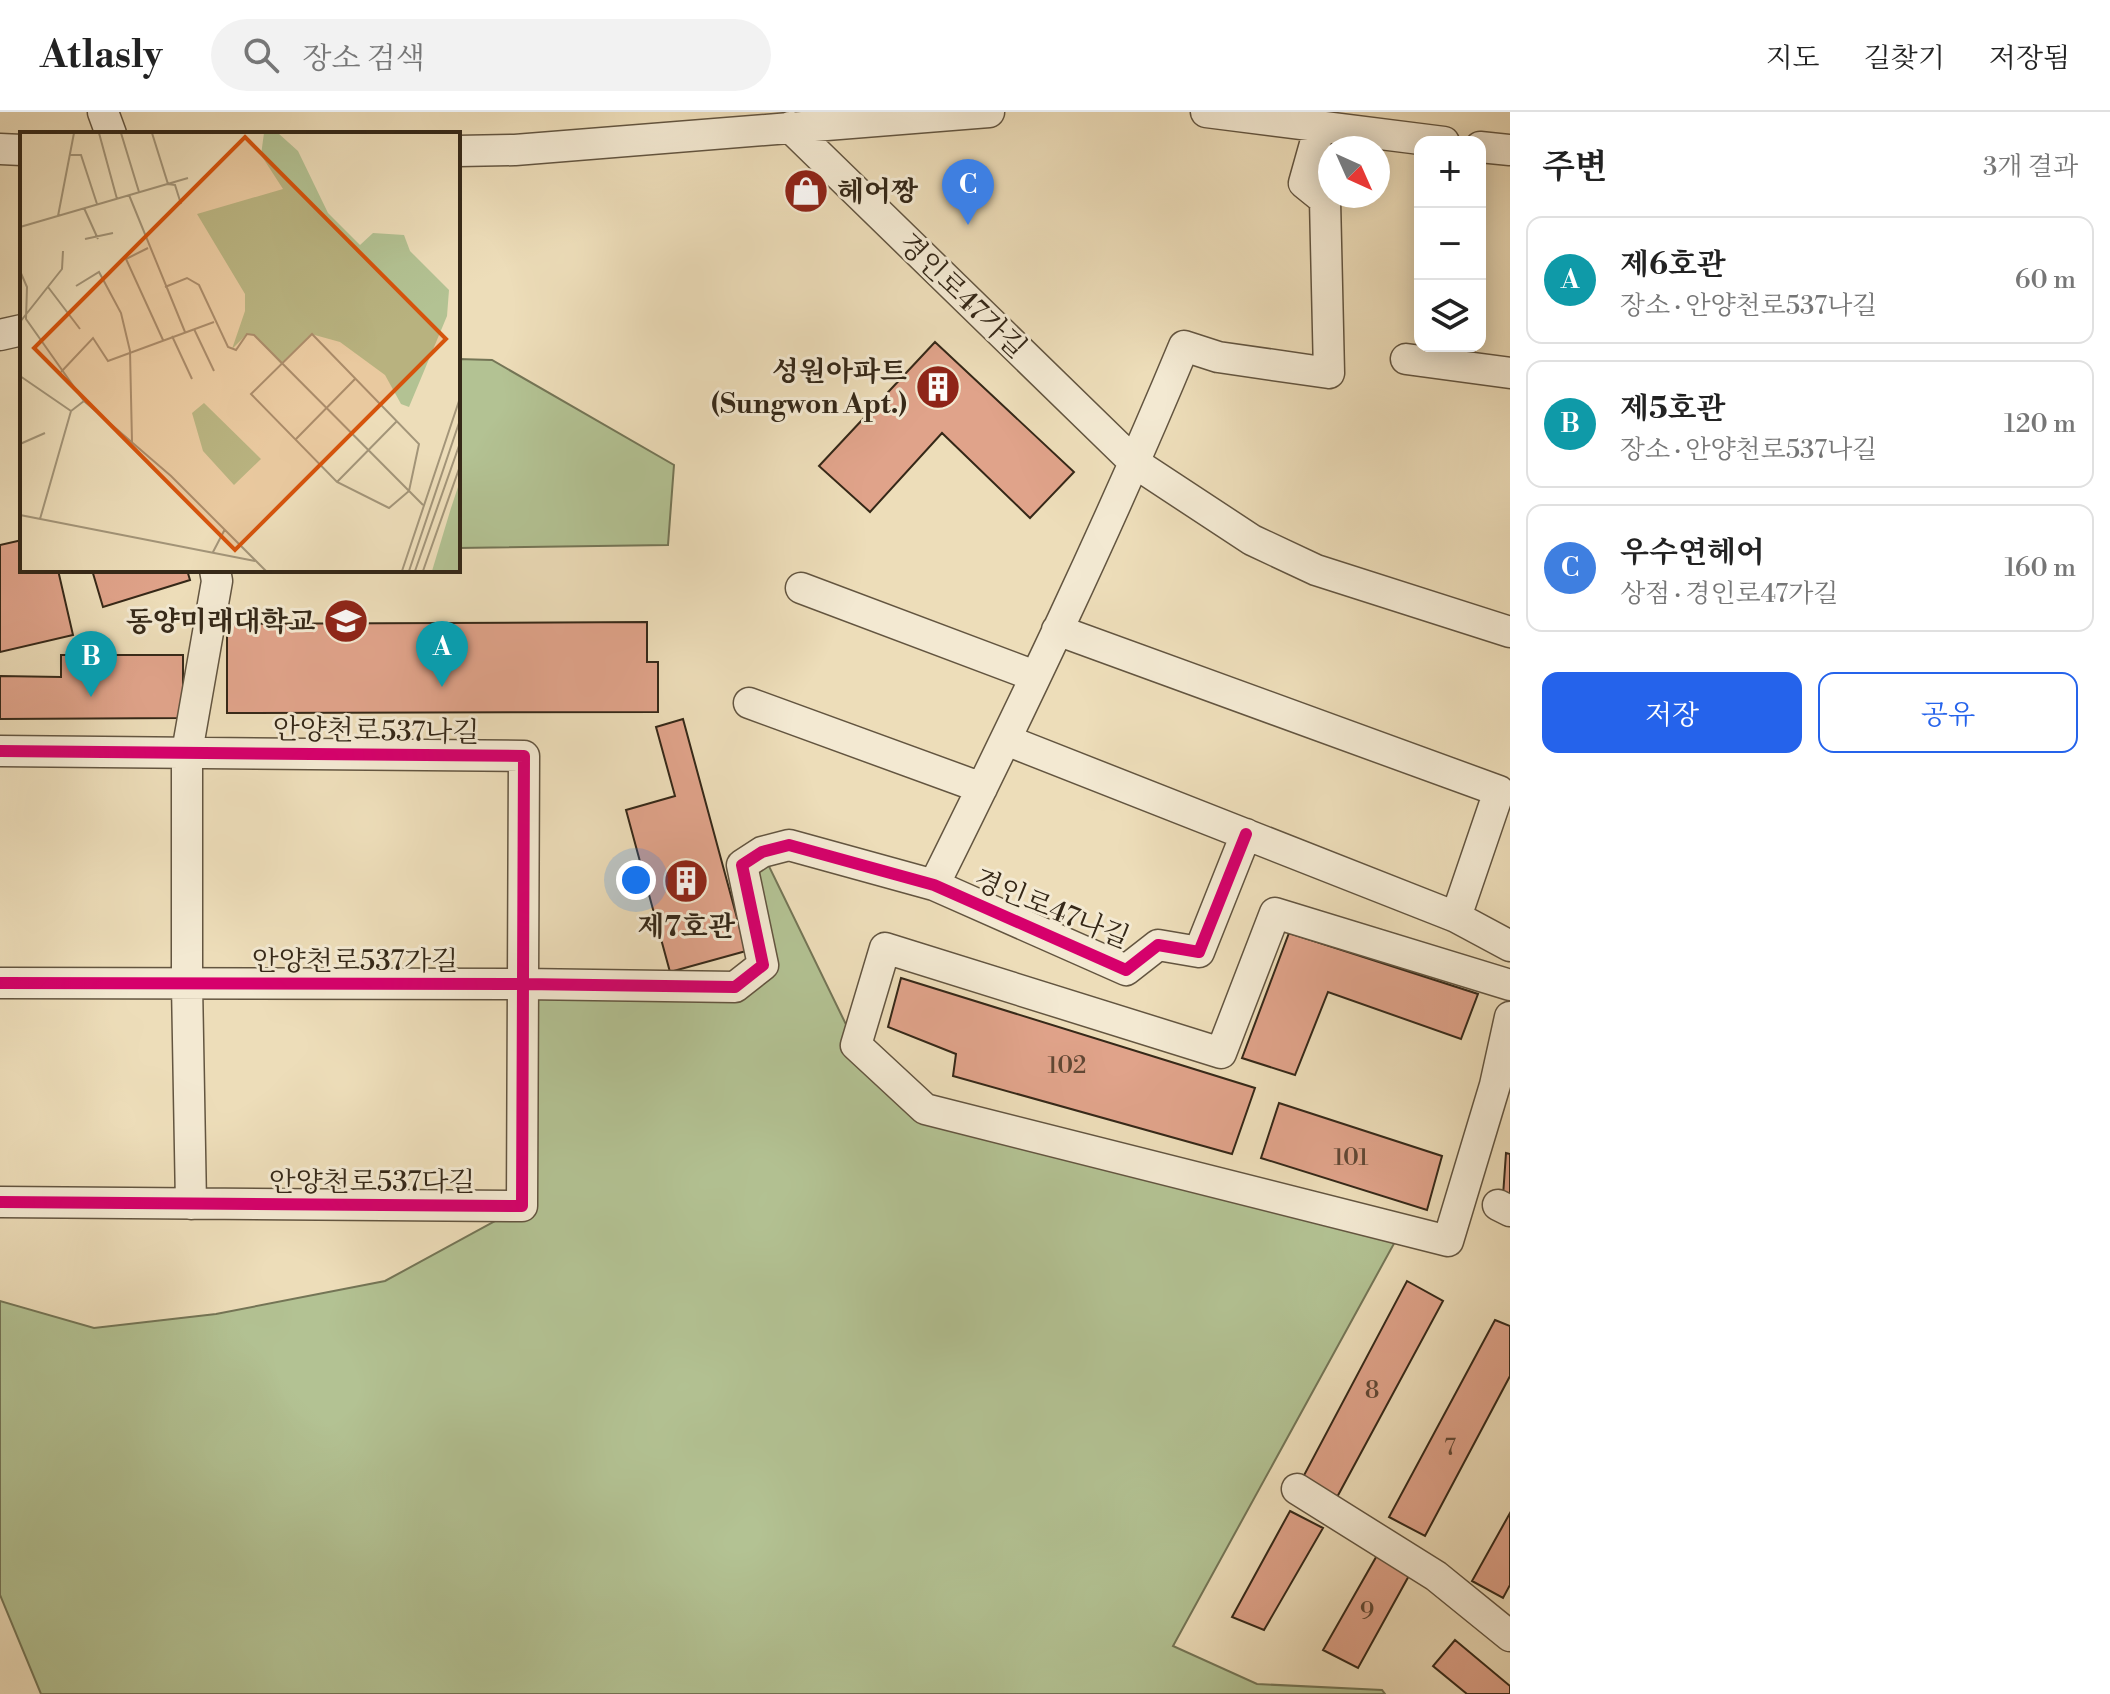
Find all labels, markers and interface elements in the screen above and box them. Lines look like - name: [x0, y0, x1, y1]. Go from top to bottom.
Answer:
- search box: [211, 19, 771, 91]
- text: Atlasly: [40, 32, 163, 79]
- icon: search: [239, 33, 283, 77]
- text: 장소 검색: [303, 40, 425, 78]
- text: 지도: [1766, 41, 1820, 76]
- text: 길찾기: [1864, 41, 1945, 76]
- text: 저장됨: [1989, 41, 2070, 76]
- inset map: [20, 132, 460, 572]
- north arrow: [1318, 136, 1390, 208]
- map controls: [1414, 136, 1486, 352]
- button: +: [1414, 136, 1486, 208]
- text: 주변: [1542, 147, 1608, 189]
- text: 3개 결과: [1983, 151, 2078, 183]
- pin: C: [942, 159, 994, 225]
- shop icon: 헤어짱: [782, 167, 830, 215]
- place label: 헤어짱: [837, 175, 919, 210]
- button: −: [1414, 208, 1486, 280]
- street label: 경인로47가길: [890, 226, 1033, 366]
- text: 제6호관: [1620, 246, 1726, 284]
- text: A: [1561, 264, 1579, 296]
- text: 60 m: [2015, 264, 2076, 296]
- button: layers: [1414, 280, 1486, 352]
- text: 장소 · 안양천로537나길: [1620, 290, 1877, 322]
- place label: 성원아파트 (Sungwon Apt.): [711, 355, 907, 422]
- building icon: 성원아파트 (Sungwon Apt.): [914, 363, 962, 411]
- text: 제5호관: [1620, 390, 1726, 428]
- text: B: [1560, 408, 1580, 440]
- text: 120 m: [2004, 408, 2076, 440]
- text: 장소 · 안양천로537나길: [1620, 434, 1877, 466]
- text: 우수연헤어: [1620, 534, 1765, 572]
- text: C: [1561, 552, 1579, 584]
- text: 160 m: [2005, 552, 2076, 584]
- text: 상점 · 경인로47가길: [1620, 578, 1838, 610]
- school or university icon: 동양미래대학교: [322, 597, 370, 645]
- place label: 동양미래대학교: [126, 605, 315, 640]
- pin: A: [416, 621, 468, 687]
- pin: B: [65, 631, 117, 697]
- button: 저장: [1542, 672, 1802, 753]
- button: 공유: [1818, 672, 2078, 753]
- street label: 안양천로537나길: [272, 712, 480, 751]
- building icon: 제7호관: [662, 857, 710, 905]
- your location: [616, 860, 656, 900]
- street label: 경인로47나길: [968, 862, 1134, 957]
- place label: 제7호관: [637, 910, 736, 945]
- street label: 안양천로537가길: [252, 944, 458, 979]
- house number: 102: [1048, 1051, 1086, 1081]
- house number: 101: [1333, 1143, 1369, 1173]
- street label: 안양천로537다길: [269, 1165, 475, 1200]
- house number: 8: [1365, 1376, 1379, 1406]
- house number: 7: [1444, 1433, 1456, 1463]
- house number: 9: [1360, 1597, 1374, 1627]

